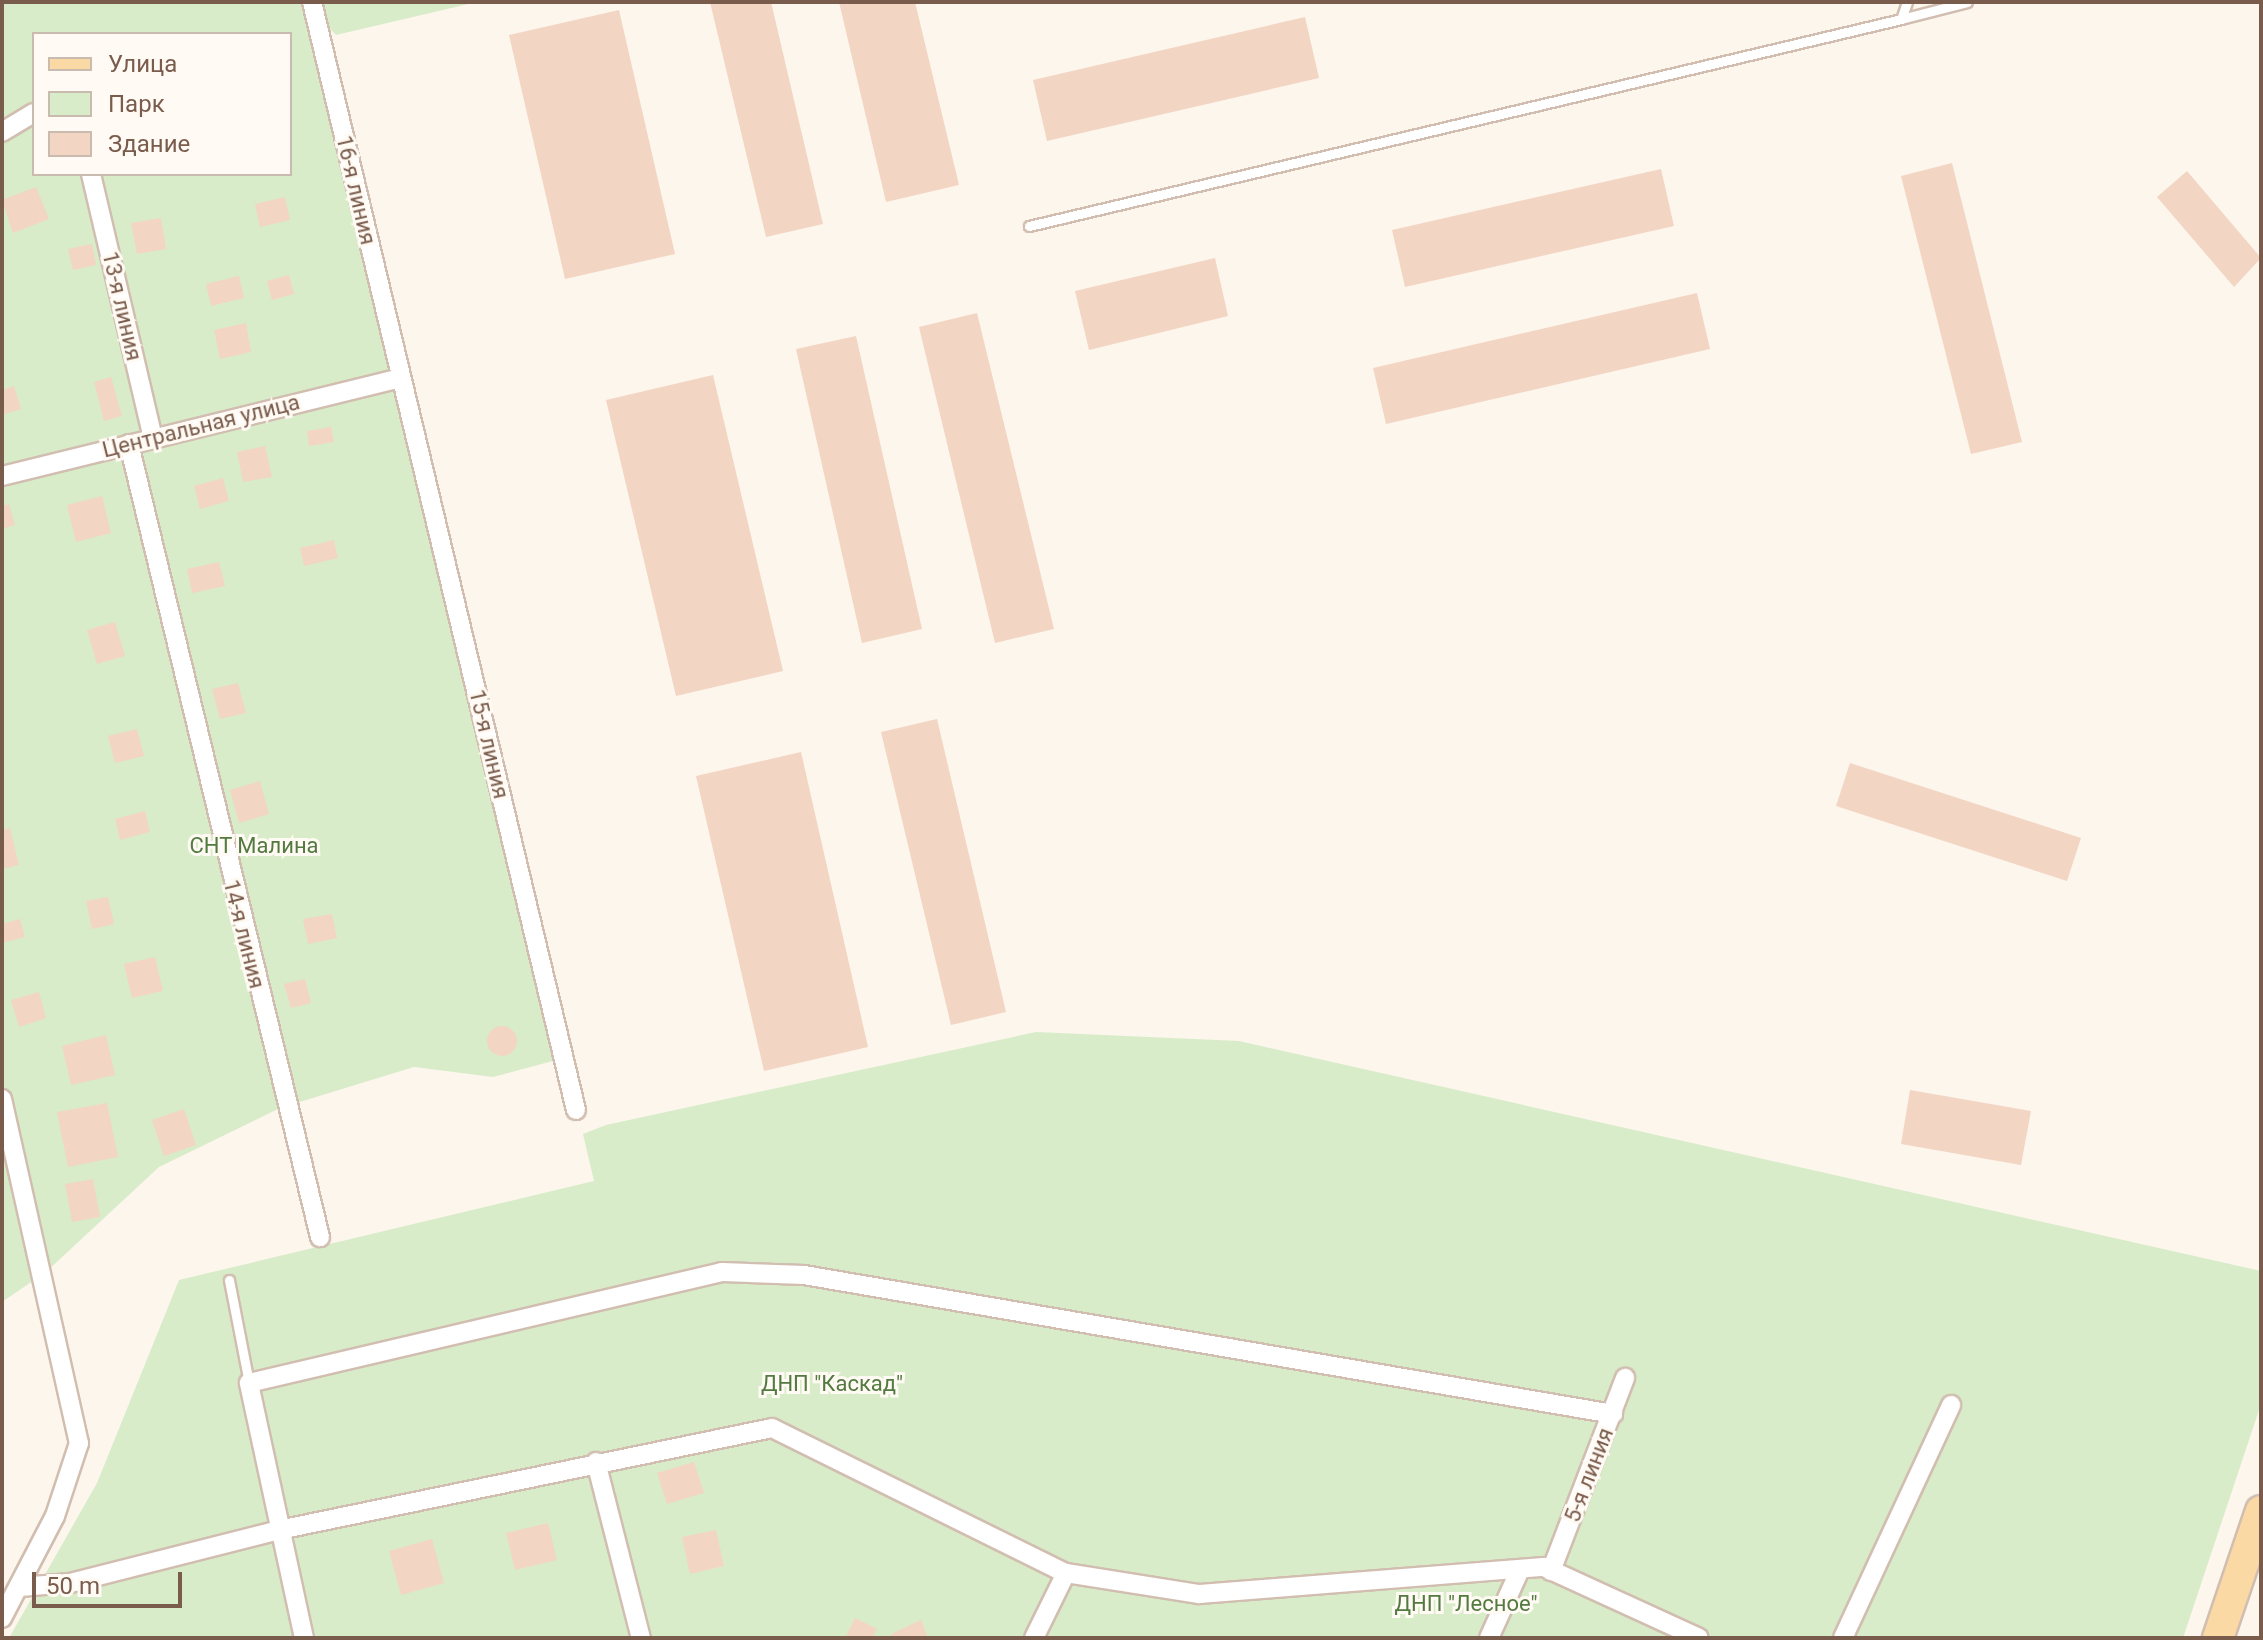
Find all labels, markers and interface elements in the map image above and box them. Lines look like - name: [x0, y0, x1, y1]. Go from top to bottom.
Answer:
- legend: [32, 32, 292, 176]
- text: Улица: [108, 50, 177, 78]
- text: Парк: [108, 90, 165, 118]
- text: Здание: [108, 130, 190, 158]
- street label: 16-я линия: [331, 133, 381, 247]
- street label: 13-я линия: [97, 249, 147, 363]
- street label: Центральная улица: [100, 389, 302, 463]
- street label: 15-я линия: [464, 687, 514, 801]
- park label: СНТ Малина: [189, 833, 319, 859]
- street label: 14-я линия: [218, 877, 270, 991]
- park label: ДНП "Каскад": [761, 1371, 903, 1397]
- street label: 5-я линия: [1559, 1424, 1619, 1526]
- scale bar: [36, 1556, 186, 1606]
- text: 50 m: [46, 1572, 100, 1600]
- park label: ДНП "Лесное": [1395, 1591, 1537, 1617]

